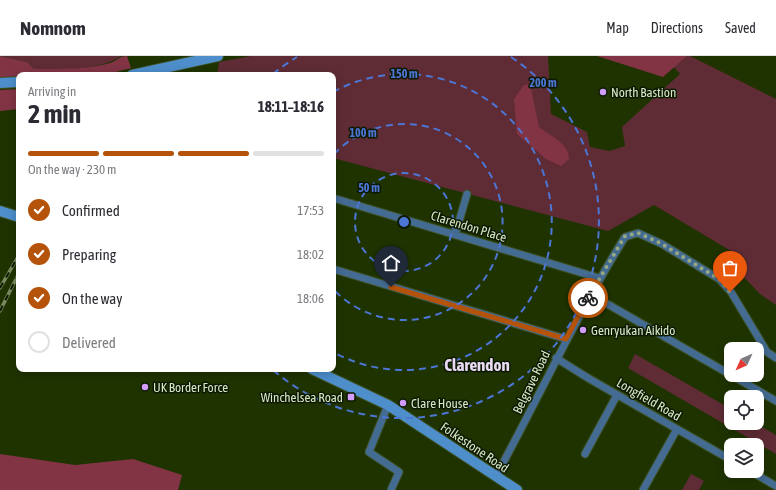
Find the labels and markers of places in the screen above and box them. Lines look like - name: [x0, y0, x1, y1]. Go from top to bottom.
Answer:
- place label: North Bastion: [611, 85, 676, 100]
- marker: North Bastion: [598, 87, 608, 97]
- centre of rings: [397, 215, 411, 229]
- pin: [374, 246, 408, 287]
- pin: [713, 251, 747, 292]
- place label: Genryukan Aikido: [591, 323, 675, 338]
- marker: Genryukan Aikido: [578, 325, 588, 335]
- place label: UK Border Force: [153, 380, 228, 395]
- marker: UK Border Force: [140, 382, 150, 392]
- place label: Winchelsea Road: [261, 390, 343, 405]
- marker: Winchelsea Road: [346, 392, 356, 402]
- place label: Clare House: [411, 396, 468, 411]
- marker: Clare House: [398, 398, 408, 408]

